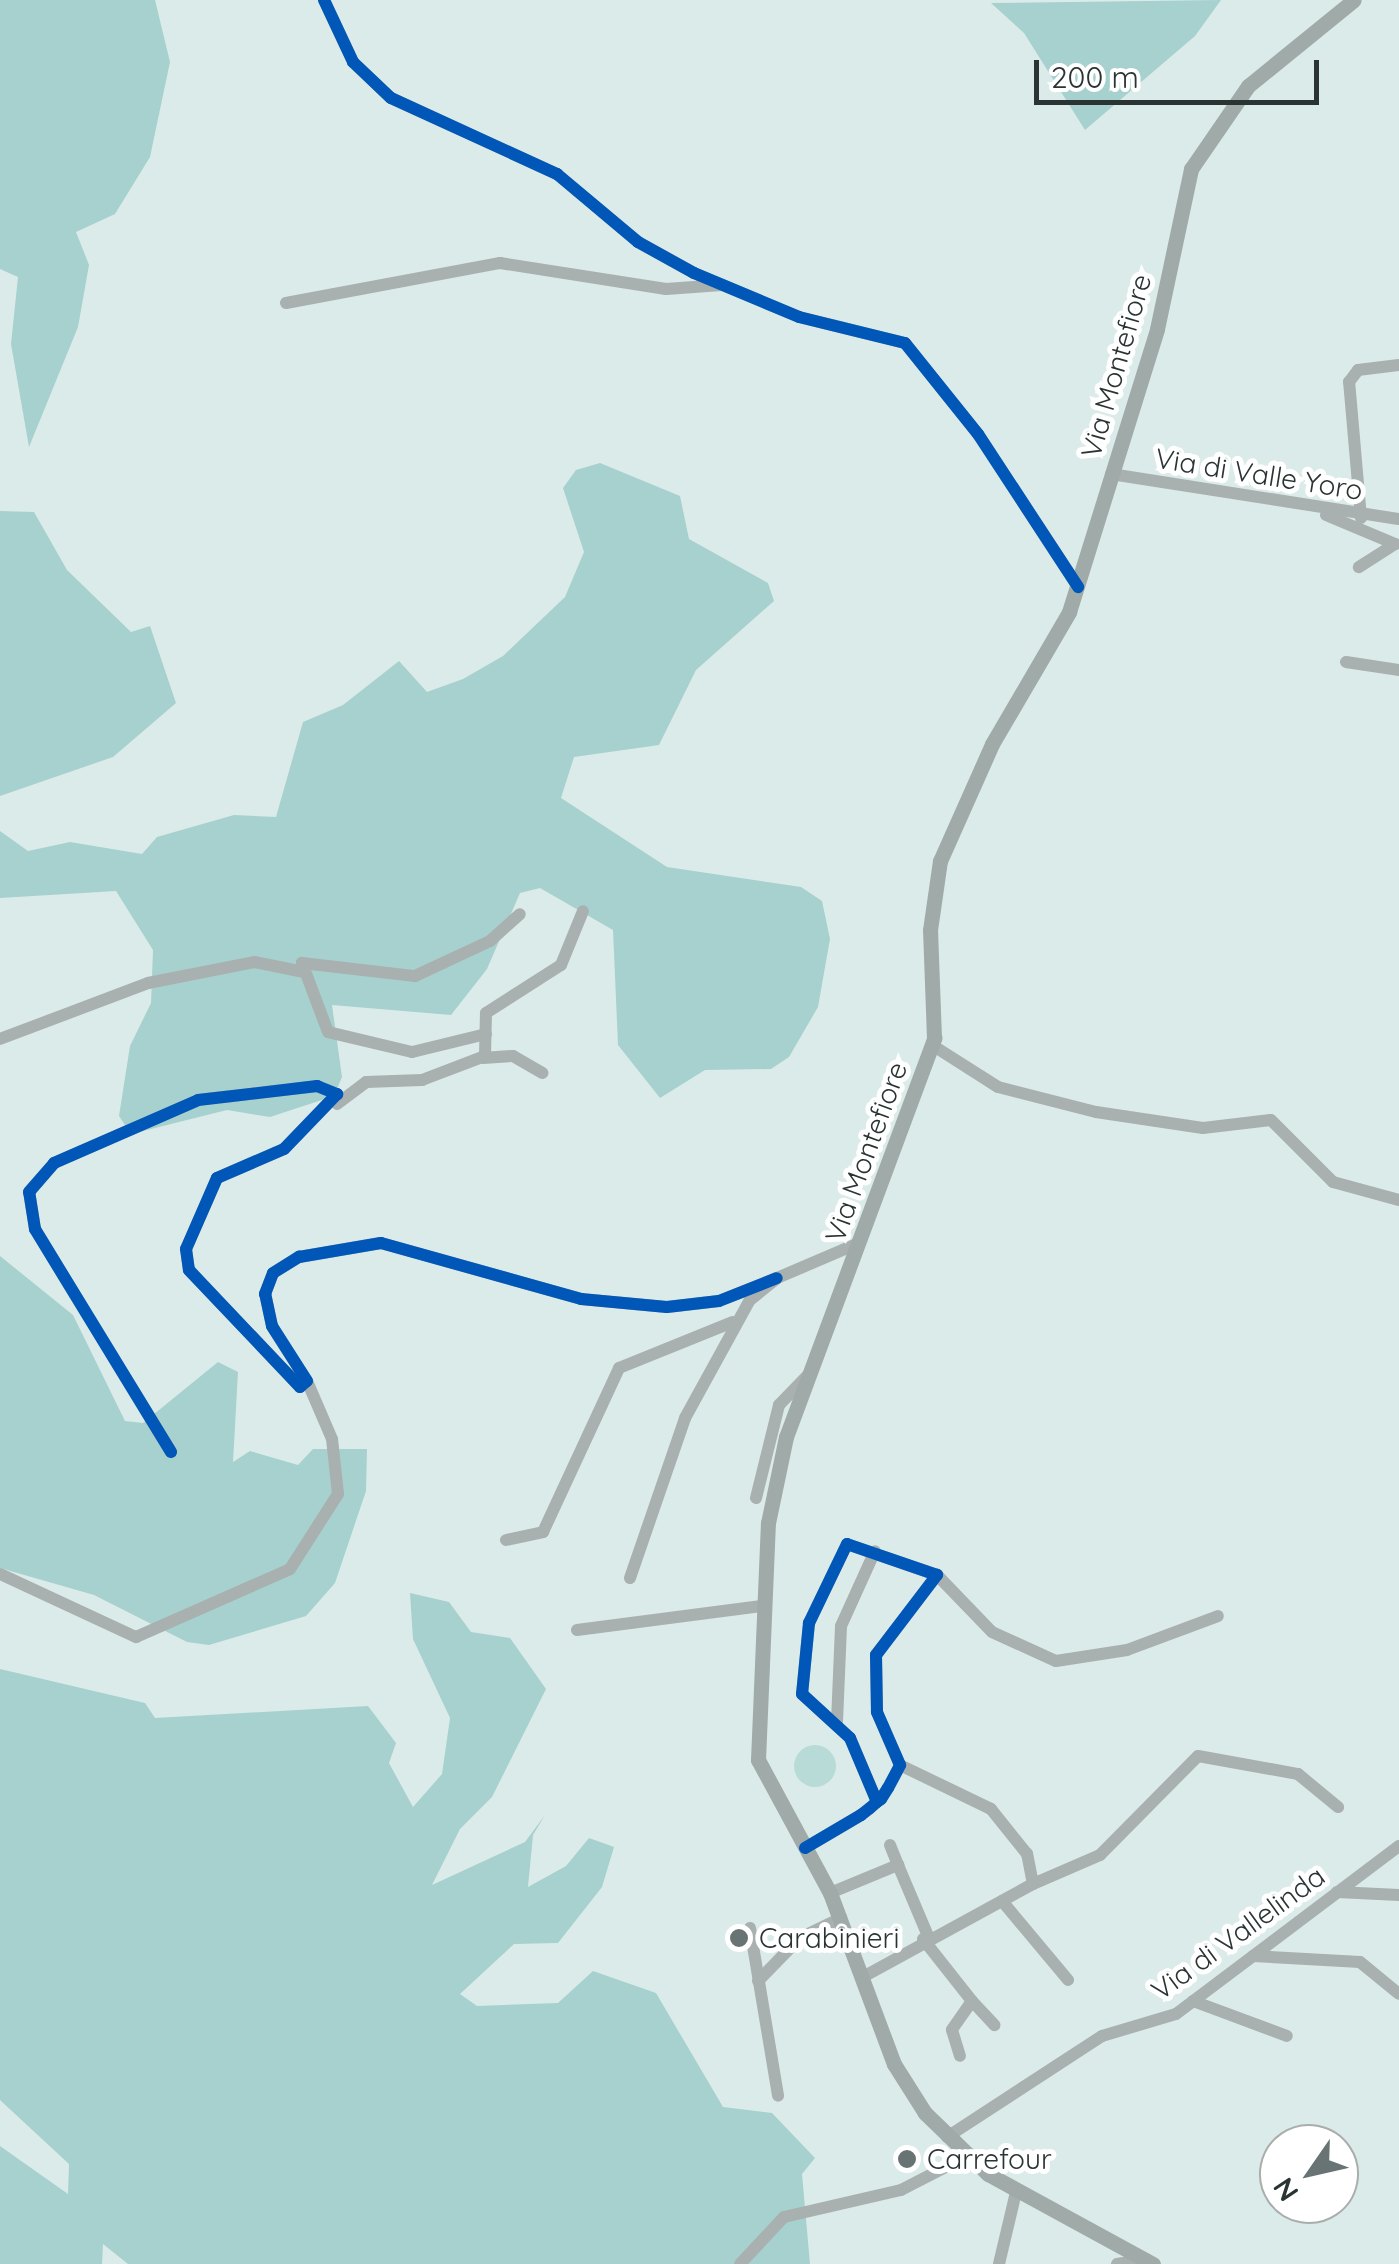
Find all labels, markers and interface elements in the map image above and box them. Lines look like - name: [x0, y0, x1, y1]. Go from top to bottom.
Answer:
- scale bar: [1039, 40, 1324, 102]
- text: 200 m: [1051, 58, 1139, 96]
- street label: Via Montefiore: [1074, 270, 1158, 462]
- street label: Via di Valle Yoro: [1153, 441, 1365, 507]
- street label: Via Montefiore: [818, 1057, 914, 1247]
- street label: Via di Vallelinda: [1145, 1859, 1331, 2007]
- place label: Carabinieri: [759, 1921, 899, 1955]
- marker: Carabinieri: [728, 1927, 750, 1949]
- north arrow: [1259, 2124, 1359, 2224]
- place label: Carrefour: [927, 2142, 1052, 2176]
- marker: Carrefour: [896, 2148, 918, 2170]
- text: N: [1265, 2172, 1306, 2208]

